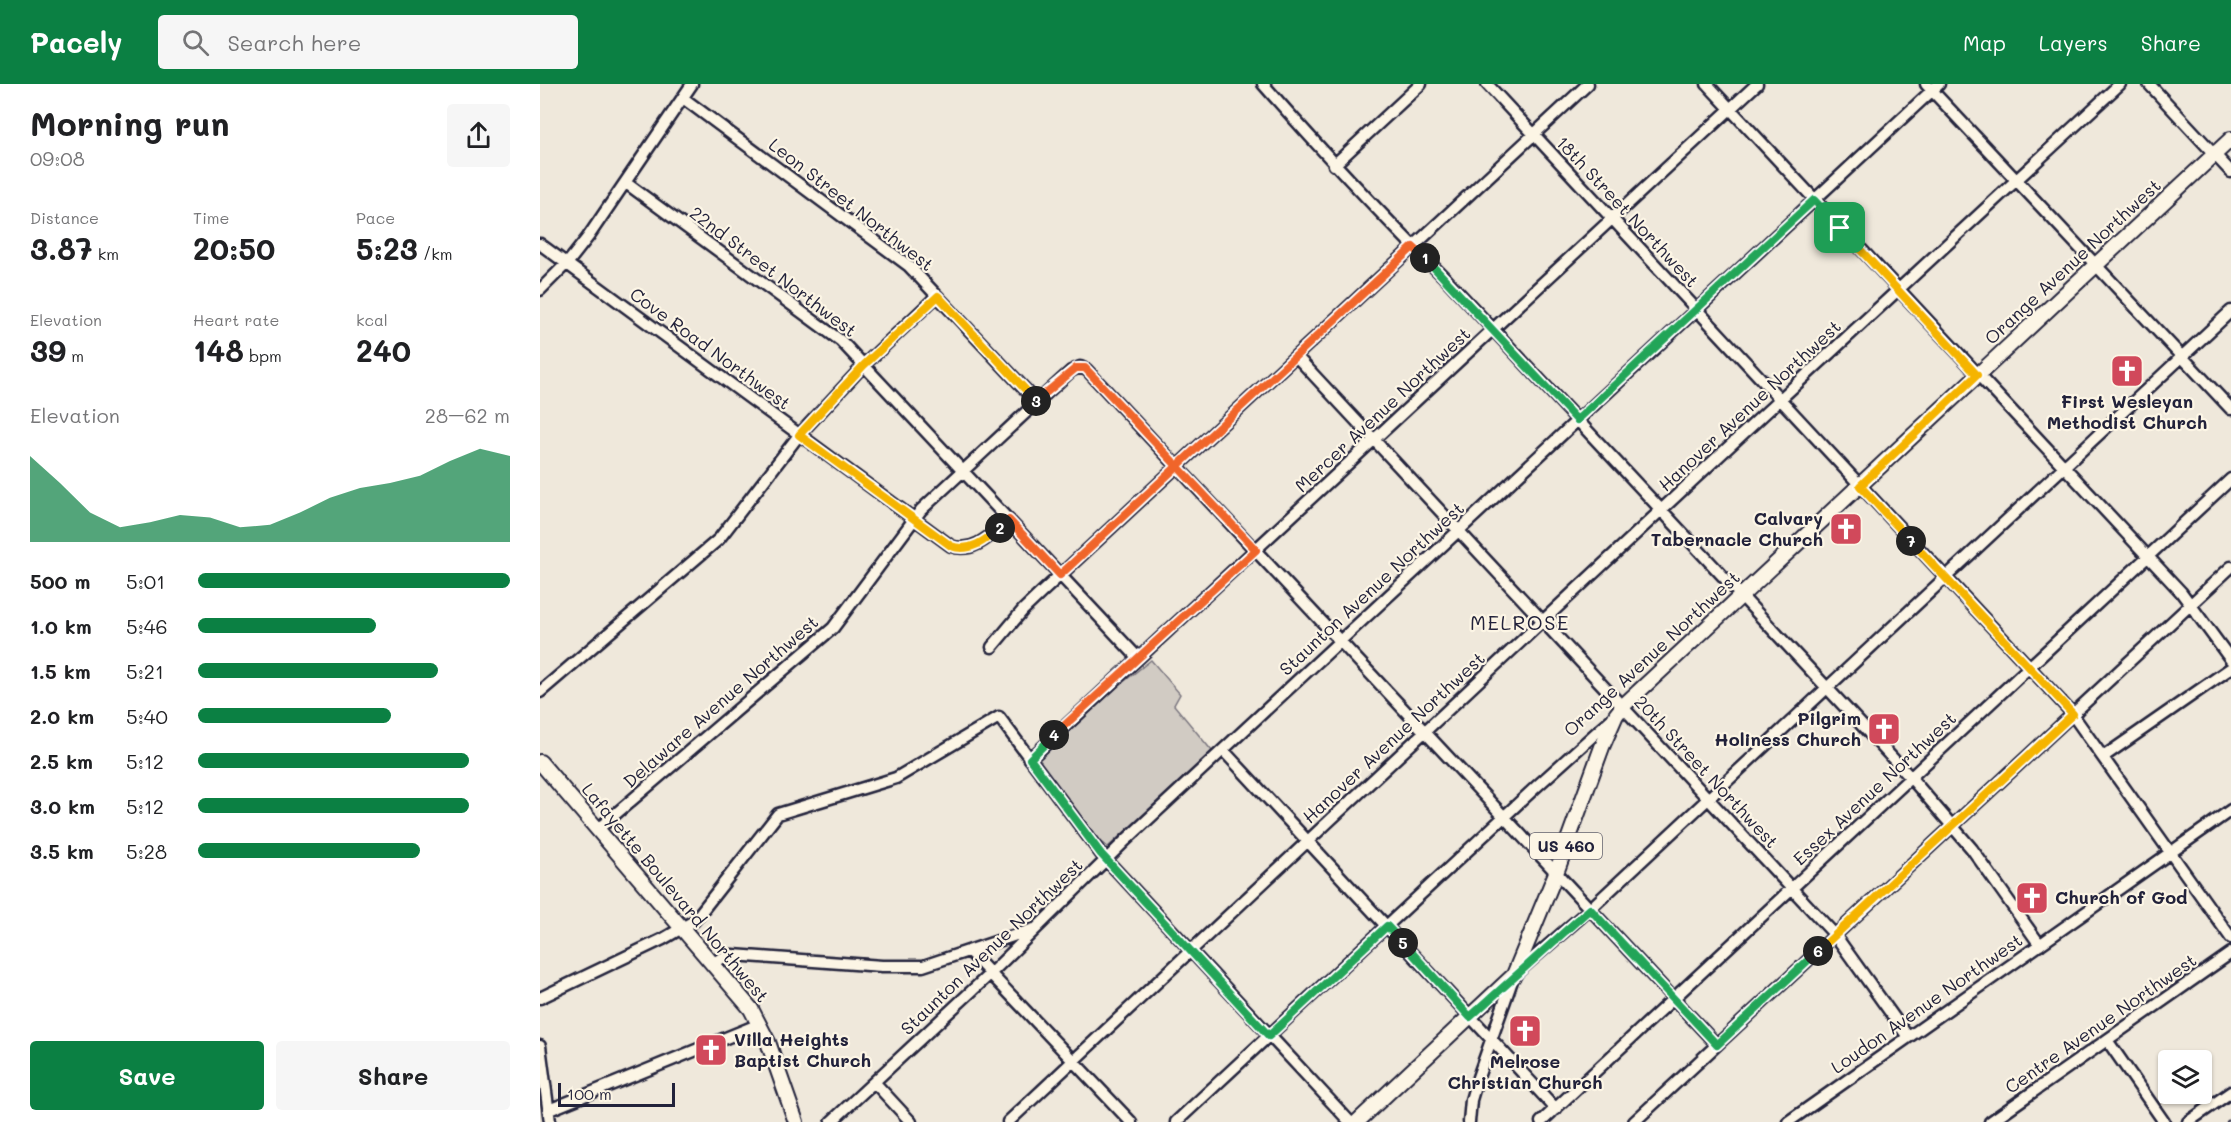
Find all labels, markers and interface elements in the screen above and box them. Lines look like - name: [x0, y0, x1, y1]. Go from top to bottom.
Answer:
- search box: [158, 15, 578, 69]
- text: Pacely: [30, 24, 122, 60]
- icon: search: [179, 26, 212, 59]
- text: Search here: [227, 28, 361, 57]
- text: Map: [1963, 29, 2006, 56]
- text: Layers: [2039, 29, 2108, 56]
- text: Share: [2141, 29, 2201, 56]
- text: Morning run: [30, 101, 230, 144]
- button: share: [447, 104, 510, 167]
- street label: 18th Street Northwest: [1551, 130, 1704, 292]
- street label: Leon Street Northwest: [764, 132, 939, 276]
- text: 09:08: [30, 145, 85, 171]
- street label: Orange Avenue Northwest: [1979, 173, 2166, 349]
- street label: 22nd Street Northwest: [685, 201, 862, 342]
- pin: [1814, 202, 1865, 253]
- text: Distance: [30, 207, 99, 228]
- text: Time: [193, 207, 229, 228]
- text: Pace: [356, 207, 395, 228]
- icon: arrive: [1823, 211, 1856, 244]
- text: 3.87: [30, 228, 93, 268]
- text: 20:50: [193, 228, 275, 268]
- text: 5:23: [356, 228, 418, 268]
- text: km: [93, 243, 119, 264]
- text: /km: [418, 243, 453, 264]
- pin: 1: [1410, 243, 1440, 273]
- text: 1: [1421, 247, 1429, 268]
- street label: Cove Road Northwest: [625, 282, 796, 415]
- text: Elevation: [30, 309, 102, 330]
- text: Heart rate: [193, 309, 279, 330]
- text: kcal: [356, 309, 388, 330]
- street label: Hanover Avenue Northwest: [1653, 314, 1846, 496]
- street label: Mercer Avenue Northwest: [1289, 321, 1475, 497]
- text: 39: [30, 330, 66, 370]
- text: 148: [193, 330, 244, 370]
- text: 240: [356, 330, 411, 370]
- text: m: [66, 345, 84, 366]
- text: bpm: [244, 345, 282, 366]
- church icon: First Wesleyan Methodist Church: [2109, 353, 2145, 389]
- pin: 3: [1021, 386, 1051, 416]
- place label: First Wesleyan Methodist Church: [2047, 389, 2207, 434]
- text: 3: [1031, 390, 1041, 411]
- text: Elevation: [30, 402, 120, 428]
- text: 28–62 m: [425, 402, 510, 428]
- street label: Staunton Avenue Northwest: [1274, 496, 1469, 680]
- place label: Calvary Tabernacle Church: [1651, 506, 1823, 551]
- church icon: Calvary Tabernacle Church: [1828, 511, 1864, 547]
- pin: 2: [985, 513, 1015, 543]
- text: 2: [996, 517, 1004, 538]
- pin: 7: [1896, 526, 1926, 556]
- text: 7: [1907, 530, 1915, 551]
- street label: Orange Avenue Northwest: [1558, 565, 1745, 741]
- text: 500 m: [30, 568, 90, 594]
- text: 5:01: [126, 568, 165, 594]
- district label: MELROSE: [1470, 609, 1570, 635]
- street label: Delaware Avenue Northwest: [618, 610, 823, 793]
- text: 1.0 km: [30, 613, 92, 639]
- text: 5:46: [126, 613, 168, 639]
- street label: Hanover Avenue Northwest: [1297, 646, 1490, 828]
- text: 1.5 km: [30, 658, 91, 684]
- text: 5:21: [126, 658, 164, 684]
- street label: 20th Street Northwest: [1629, 690, 1784, 853]
- text: 2.0 km: [30, 703, 94, 729]
- text: 5:40: [126, 703, 168, 729]
- place label: Pilgrim Holiness Church: [1714, 706, 1861, 751]
- street label: Essex Avenue Northwest: [1788, 706, 1961, 870]
- church icon: Pilgrim Holiness Church: [1866, 711, 1902, 747]
- pin: 4: [1039, 720, 1069, 750]
- text: 4: [1049, 724, 1059, 745]
- text: 2.5 km: [30, 748, 93, 774]
- text: 5:12: [126, 748, 164, 774]
- street label: Lafayette Boulevard Northwest: [577, 778, 775, 1007]
- text: 3.0 km: [30, 793, 95, 819]
- text: 5:12: [126, 793, 164, 819]
- road number: US 460: [1530, 833, 1602, 859]
- text: 3.5 km: [30, 838, 94, 864]
- text: 5:28: [126, 838, 167, 864]
- street label: Staunton Avenue Northwest: [895, 853, 1088, 1040]
- church icon: Church of God: [2014, 880, 2050, 916]
- place label: Church of God: [2055, 885, 2188, 909]
- pin: 5: [1388, 928, 1418, 958]
- street label: Loudon Avenue Northwest: [1826, 928, 2027, 1079]
- text: 5: [1398, 932, 1408, 953]
- pin: 6: [1803, 936, 1833, 966]
- text: 6: [1813, 940, 1823, 961]
- street label: Centre Avenue Northwest: [2000, 948, 2201, 1099]
- church icon: Melrose Christian Church: [1507, 1013, 1543, 1049]
- place label: Villa Heights Baptist Church: [734, 1027, 871, 1072]
- church icon: Villa Heights Baptist Church: [693, 1032, 729, 1068]
- button: Save: [30, 1041, 264, 1110]
- button: Share: [276, 1041, 510, 1110]
- place label: Melrose Christian Church: [1447, 1049, 1603, 1094]
- map controls: [2158, 1050, 2212, 1104]
- button: layers: [2158, 1050, 2212, 1104]
- scale bar: [558, 1080, 675, 1108]
- text: 100 m: [567, 1083, 612, 1104]

